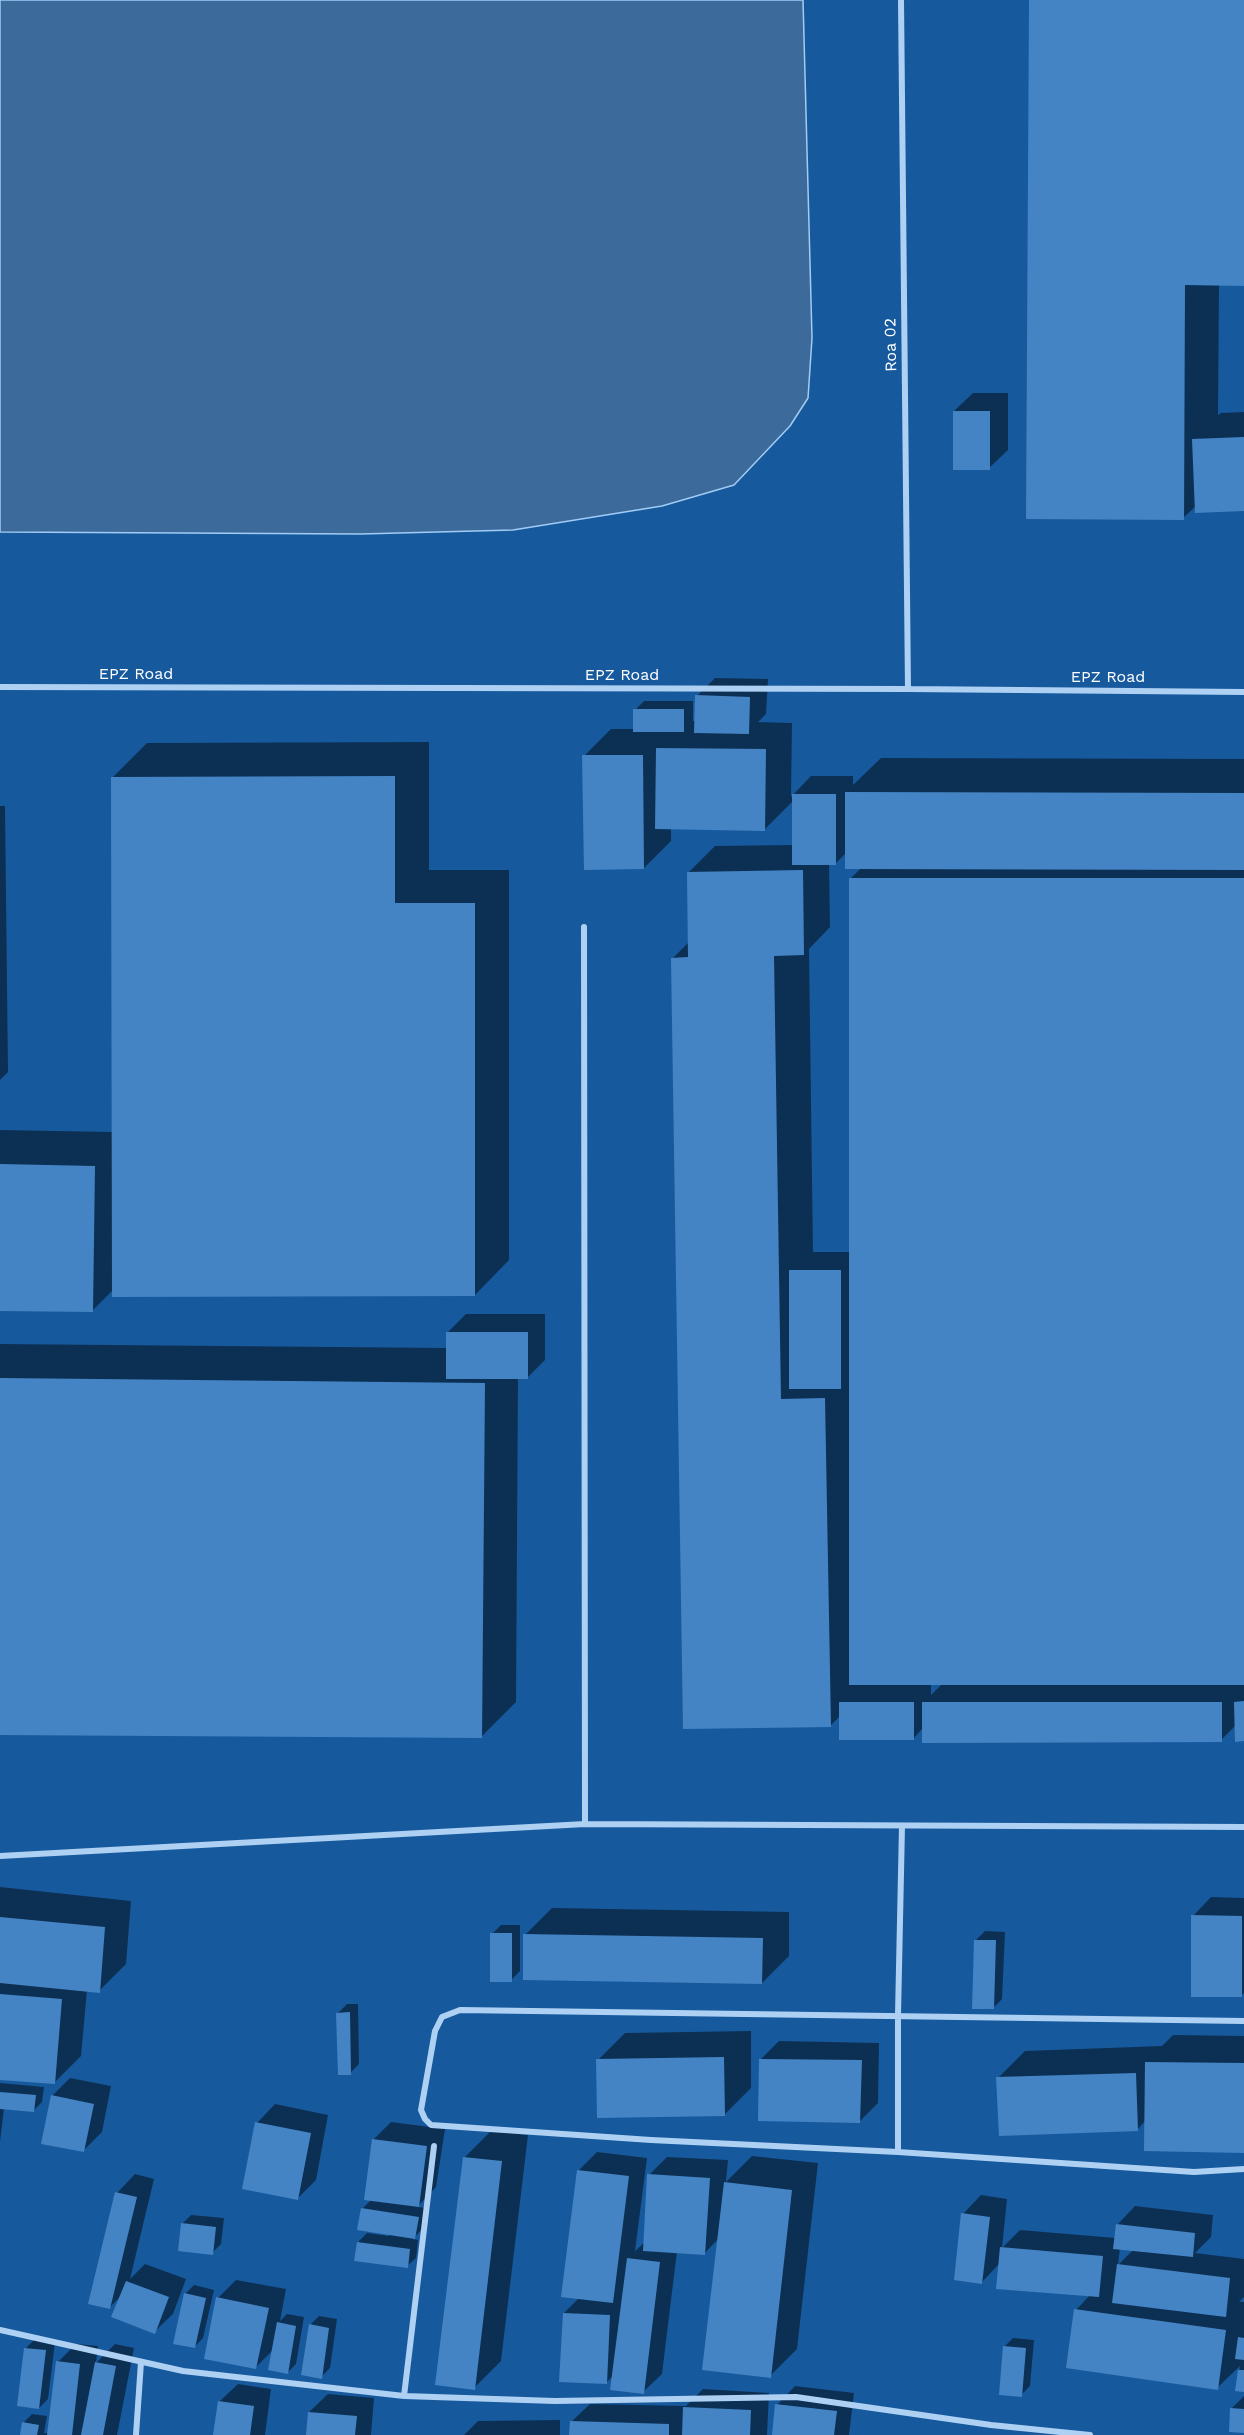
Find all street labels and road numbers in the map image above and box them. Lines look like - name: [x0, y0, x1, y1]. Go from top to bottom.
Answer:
- street label: Roa 02: [881, 318, 901, 372]
- street label: EPZ Road: [99, 664, 173, 684]
- street label: EPZ Road: [585, 665, 659, 685]
- street label: EPZ Road: [1071, 667, 1145, 687]

